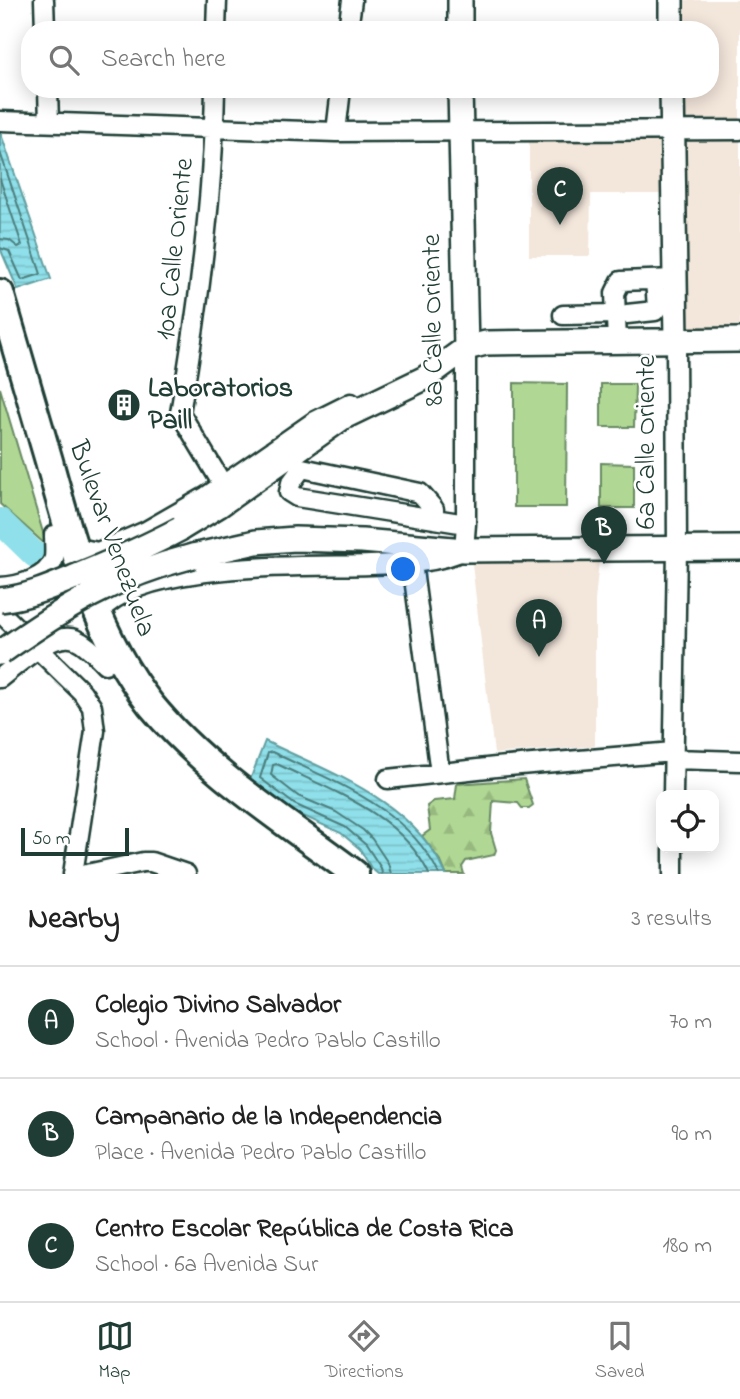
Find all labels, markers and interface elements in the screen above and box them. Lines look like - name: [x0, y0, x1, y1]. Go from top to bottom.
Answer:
- search box: [21, 21, 719, 98]
- icon: search: [45, 41, 83, 79]
- text: Search here: [101, 41, 226, 79]
- street label: 10a Calle Oriente: [146, 155, 206, 342]
- pin: C: [537, 167, 583, 225]
- street label: 8a Calle Oriente: [412, 233, 456, 407]
- street label: 6a Calle Oriente: [627, 354, 668, 529]
- place label: Laboratorios Paill: [148, 369, 293, 442]
- building icon: Laboratorios Paill: [105, 386, 143, 424]
- street label: Bulevar Venezuela: [56, 434, 165, 643]
- pin: B: [581, 506, 627, 564]
- your location: [386, 552, 420, 586]
- pin: A: [516, 599, 562, 657]
- map controls: [656, 790, 719, 853]
- button: locate: [656, 790, 719, 853]
- scale bar: [21, 825, 130, 857]
- text: 50 m: [32, 826, 71, 853]
- text: Nearby: [28, 898, 120, 942]
- text: 3 results: [631, 903, 712, 936]
- text: Colegio Divino Salvador: [95, 987, 341, 1025]
- text: A: [44, 1006, 58, 1039]
- text: 70 m: [669, 1006, 712, 1039]
- text: School · Avenida Pedro Pablo Castillo: [95, 1025, 441, 1058]
- text: Campanario de la Independencia: [95, 1099, 442, 1137]
- text: B: [43, 1118, 59, 1151]
- text: 90 m: [672, 1118, 712, 1151]
- text: Place · Avenida Pedro Pablo Castillo: [95, 1137, 426, 1170]
- text: Centro Escolar República de Costa Rica: [95, 1211, 514, 1249]
- text: C: [45, 1230, 57, 1263]
- text: 180 m: [663, 1230, 712, 1263]
- text: School · 6a Avenida Sur: [95, 1249, 318, 1282]
- tab: Map: [96, 1317, 134, 1386]
- tab: Directions: [325, 1317, 404, 1386]
- tab: Saved: [595, 1317, 644, 1386]

